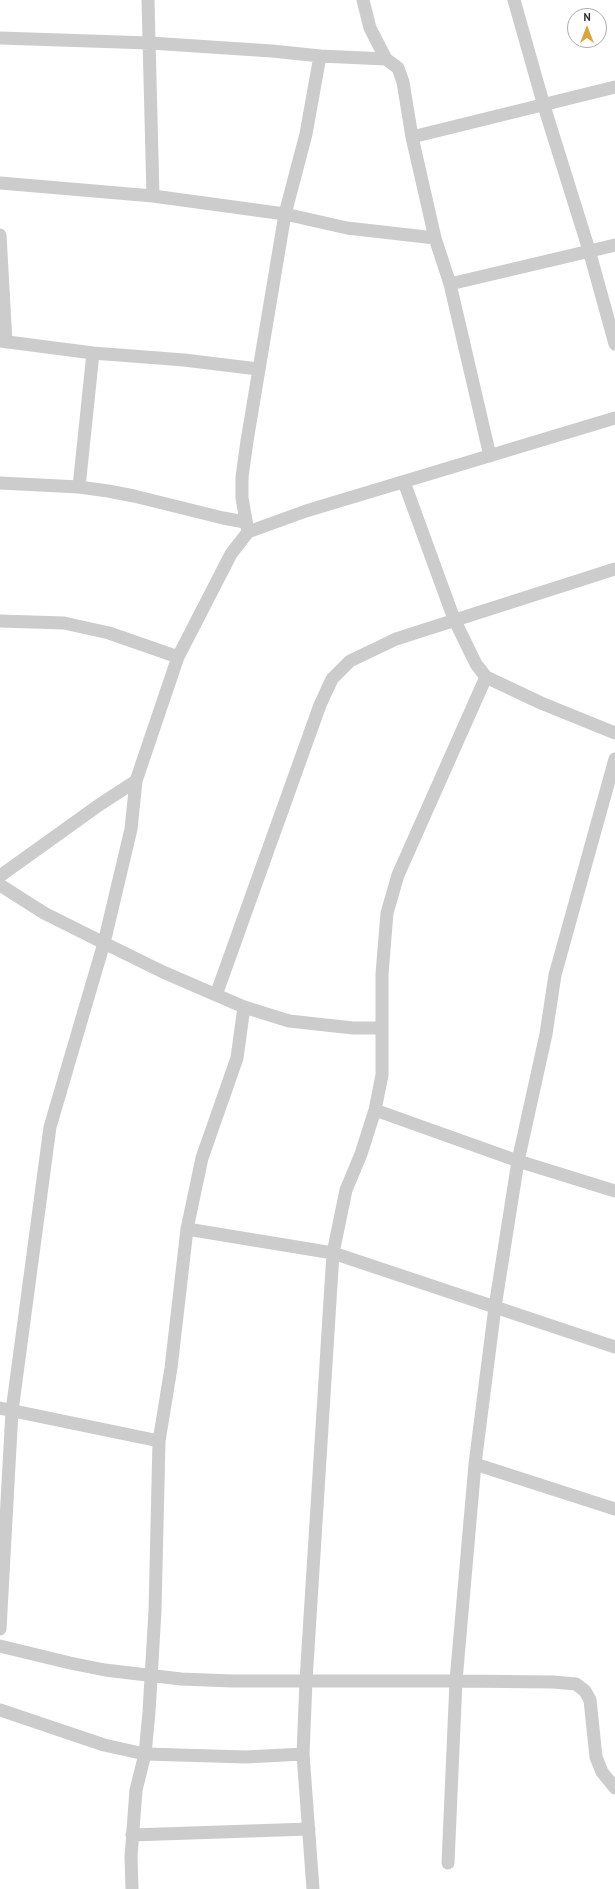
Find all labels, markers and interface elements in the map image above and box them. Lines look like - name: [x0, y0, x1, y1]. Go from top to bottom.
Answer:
- north arrow: [567, 8, 607, 48]
- text: N: [583, 10, 591, 24]

